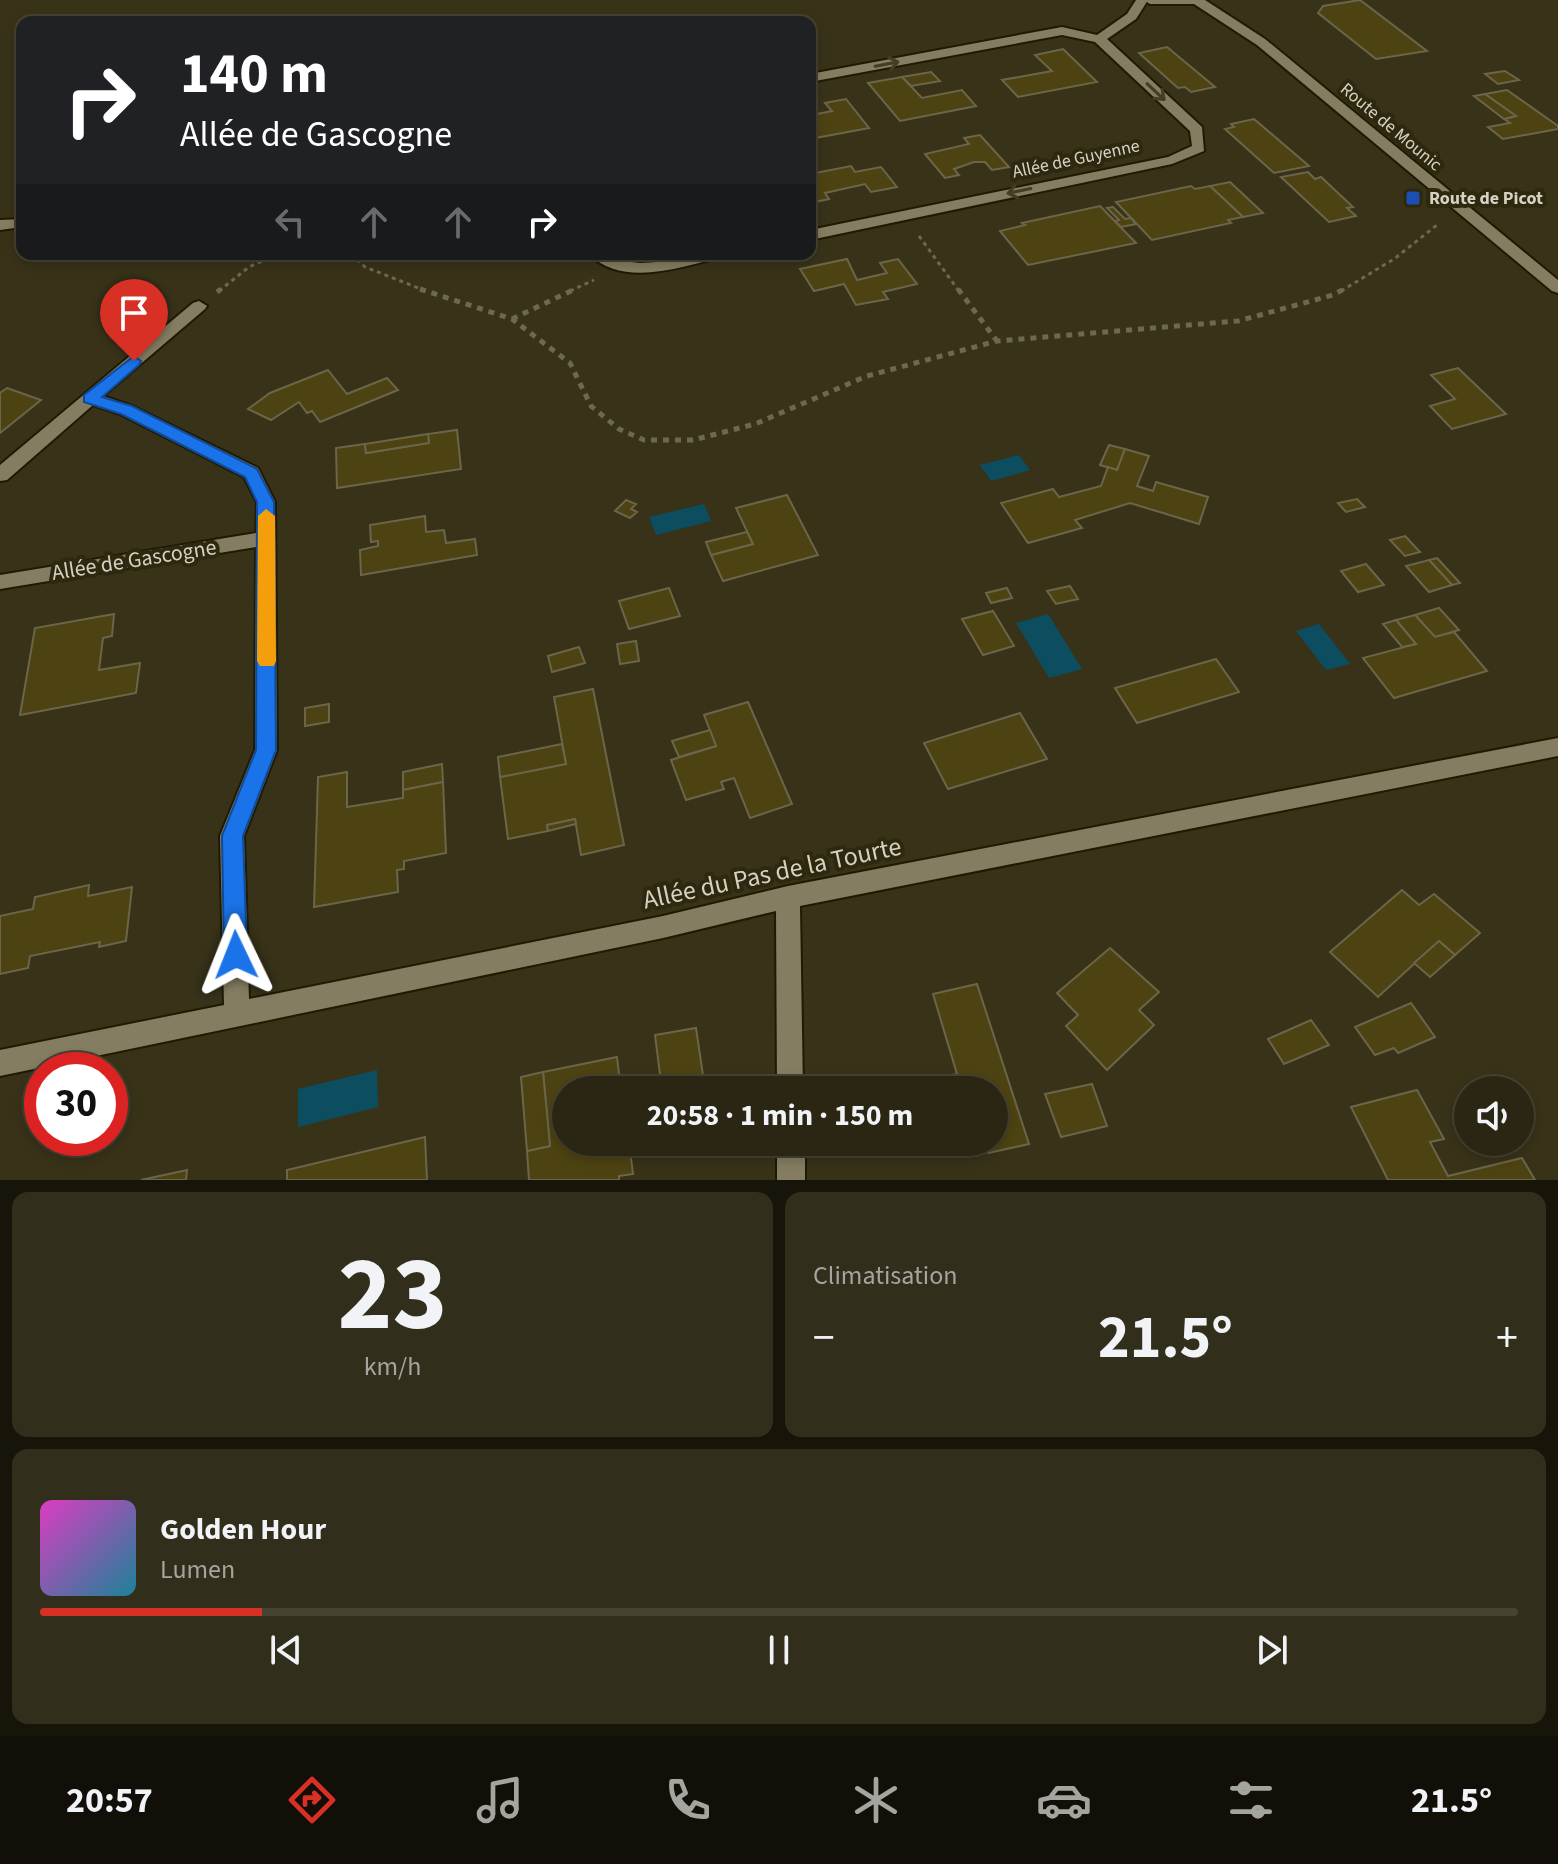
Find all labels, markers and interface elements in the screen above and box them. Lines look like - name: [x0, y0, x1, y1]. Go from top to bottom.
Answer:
- text: 140 m: [180, 35, 328, 114]
- icon: right: [48, 48, 152, 152]
- one-way arrow: [873, 55, 899, 70]
- street label: Route de Mounic: [1335, 77, 1447, 177]
- one-way arrow: [1146, 82, 1166, 101]
- text: Allée de Gascogne: [180, 109, 452, 160]
- street label: Allée de Guyenne: [1010, 133, 1142, 185]
- one-way arrow: [1007, 185, 1032, 200]
- place label: Route de Picot: [1429, 186, 1543, 211]
- marker: Route de Picot: [1404, 189, 1422, 207]
- icon: left: [268, 200, 312, 244]
- icon: ahead: [352, 200, 396, 244]
- icon: ahead: [436, 200, 480, 244]
- icon: right: [520, 200, 564, 244]
- pin: [100, 279, 168, 361]
- icon: arrive: [112, 291, 156, 335]
- street label: Allée de Gascogne: [49, 531, 219, 589]
- street label: Allée du Pas de la Tourte: [639, 828, 905, 918]
- position arrow: [194, 913, 278, 997]
- speed limit sign: 30: [24, 1052, 128, 1156]
- map controls: [1454, 1076, 1534, 1156]
- button: sound: [1454, 1076, 1534, 1156]
- text: 20:58 · 1 min · 150 m: [647, 1094, 913, 1137]
- text: 23: [338, 1222, 447, 1370]
- text: Climatisation: [813, 1257, 958, 1294]
- text: 21.5°: [1098, 1296, 1233, 1381]
- text: −: [813, 1307, 835, 1370]
- text: +: [1496, 1307, 1518, 1370]
- text: km/h: [364, 1348, 421, 1385]
- text: Golden Hour: [160, 1508, 326, 1551]
- text: Lumen: [160, 1551, 235, 1588]
- icon: previous: [264, 1628, 308, 1672]
- icon: pause: [757, 1628, 801, 1672]
- icon: next: [1250, 1628, 1294, 1672]
- icon: directions: [284, 1772, 340, 1828]
- icon: music: [472, 1772, 528, 1828]
- icon: phone: [660, 1772, 716, 1828]
- icon: climate: [848, 1772, 904, 1828]
- icon: car: [1036, 1772, 1092, 1828]
- icon: filters: [1223, 1772, 1279, 1828]
- text: 20:57: [66, 1775, 153, 1826]
- text: 21.5°: [1411, 1775, 1492, 1826]

